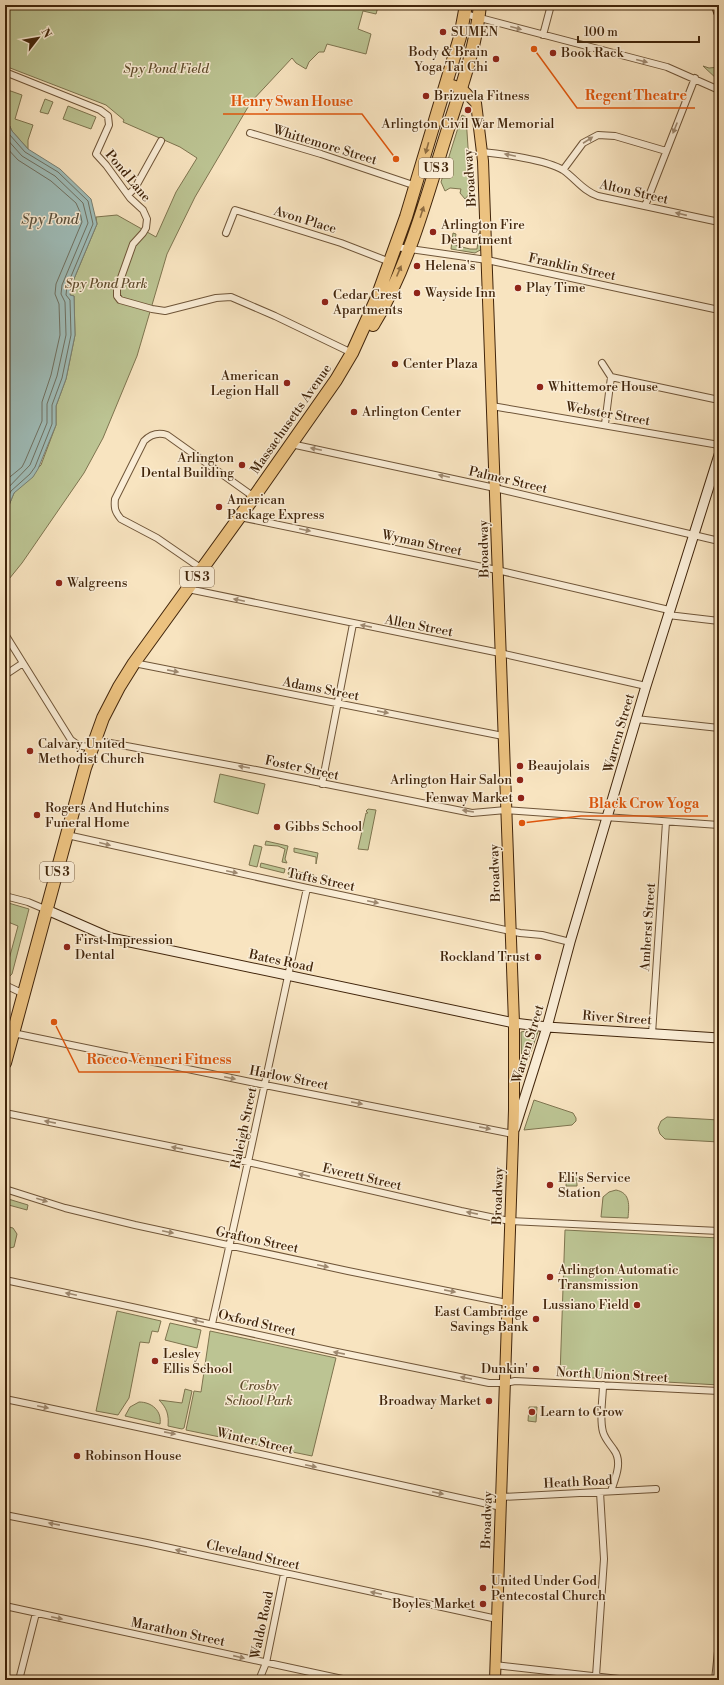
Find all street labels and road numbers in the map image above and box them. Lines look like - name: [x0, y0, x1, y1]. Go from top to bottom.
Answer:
- street label: Whittemore Street: [270, 121, 379, 169]
- street label: Pond Lane: [102, 147, 155, 205]
- street label: Broadway: [460, 148, 480, 208]
- road number: US 3: [419, 158, 453, 178]
- street label: Alton Street: [597, 176, 670, 208]
- street label: Avon Place: [271, 203, 339, 237]
- street label: Franklin Street: [527, 250, 618, 284]
- street label: Massachusetts Avenue: [247, 361, 335, 477]
- street label: Webster Street: [564, 399, 652, 429]
- street label: Palmer Street: [467, 463, 549, 497]
- street label: Broadway: [475, 519, 493, 579]
- street label: Wyman Street: [379, 526, 464, 559]
- road number: US 3: [180, 567, 214, 587]
- street label: Allen Street: [383, 611, 455, 641]
- street label: Adams Street: [280, 674, 361, 704]
- street label: Warren Street: [600, 691, 638, 775]
- street label: Foster Street: [263, 752, 341, 784]
- street label: Broadway: [486, 843, 504, 903]
- road number: US 3: [40, 862, 74, 882]
- street label: Tufts Street: [286, 865, 357, 895]
- street label: Amherst Street: [637, 882, 659, 973]
- street label: Bates Road: [246, 946, 315, 976]
- street label: Warren Street: [508, 1002, 548, 1086]
- street label: River Street: [582, 1008, 653, 1028]
- street label: Harlow Street: [248, 1062, 330, 1094]
- street label: Raleigh Street: [228, 1085, 261, 1170]
- street label: Everett Street: [321, 1160, 403, 1194]
- street label: Broadway: [489, 1166, 507, 1226]
- street label: Grafton Street: [214, 1223, 300, 1257]
- street label: Oxford Street: [217, 1306, 298, 1340]
- street label: North Union Street: [555, 1364, 669, 1386]
- street label: Winter Street: [214, 1424, 295, 1458]
- street label: Heath Road: [543, 1472, 613, 1492]
- street label: Broadway: [478, 1490, 496, 1550]
- street label: Cleveland Street: [205, 1536, 302, 1574]
- street label: Waldo Road: [247, 1589, 277, 1661]
- street label: Marathon Street: [130, 1614, 227, 1650]

